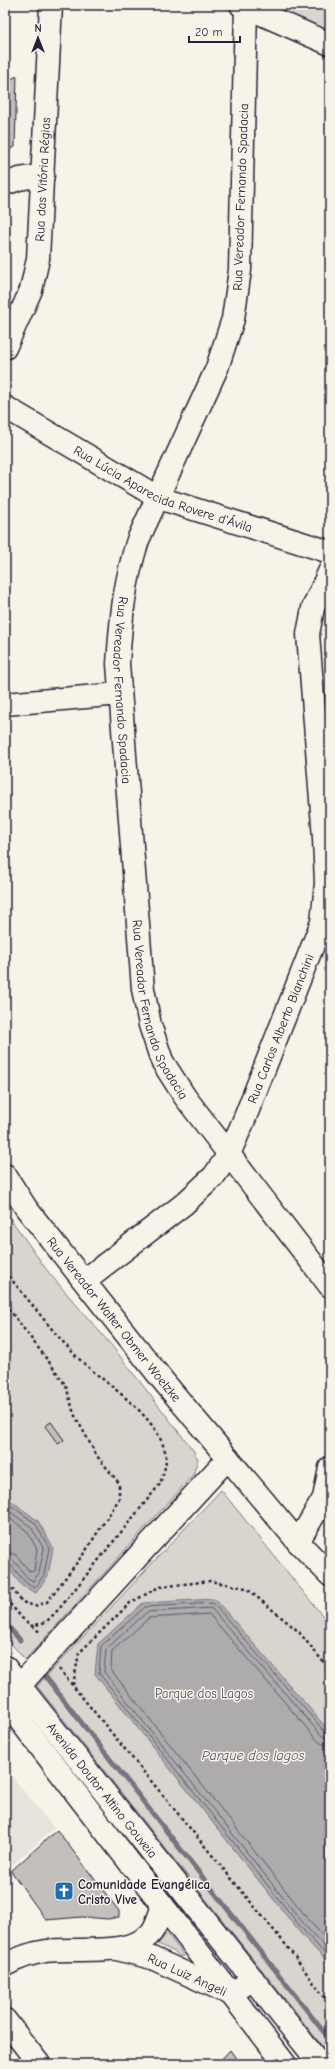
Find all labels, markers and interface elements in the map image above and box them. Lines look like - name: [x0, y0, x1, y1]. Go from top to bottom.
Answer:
- north arrow: [18, 18, 58, 58]
- scale bar: [189, 18, 240, 44]
- text: N: [34, 22, 42, 35]
- text: 20 m: [195, 25, 223, 39]
- street label: Rua Vereador Fernando Spadacia: [230, 103, 251, 291]
- street label: Rua das Vitória Régias: [32, 117, 53, 242]
- street label: Rua Lúcia Aparecida Rovere d'Ávila: [71, 442, 254, 535]
- street label: Rua Vereador Fernando Spadacia: [110, 596, 134, 784]
- street label: Rua Vereador Fernando Spadacia: [130, 919, 191, 1102]
- street label: Rua Carlos Alberto Bianchini: [244, 952, 317, 1106]
- street label: Rua Vereador Walter Obmer Woelzke: [44, 1234, 184, 1405]
- park label: Parque dos Lagos: [155, 1686, 253, 1701]
- street label: Avenida Doutor Altino Gouveia: [44, 1720, 160, 1861]
- water label: Parque dos lagos: [202, 1747, 304, 1764]
- place label: Comunidade Evangélica Cristo Vive: [78, 1877, 210, 1907]
- church icon: Comunidade Evangélica Cristo Vive: [53, 1880, 75, 1902]
- street label: Rua Luiz Angeli: [145, 1950, 229, 1999]

